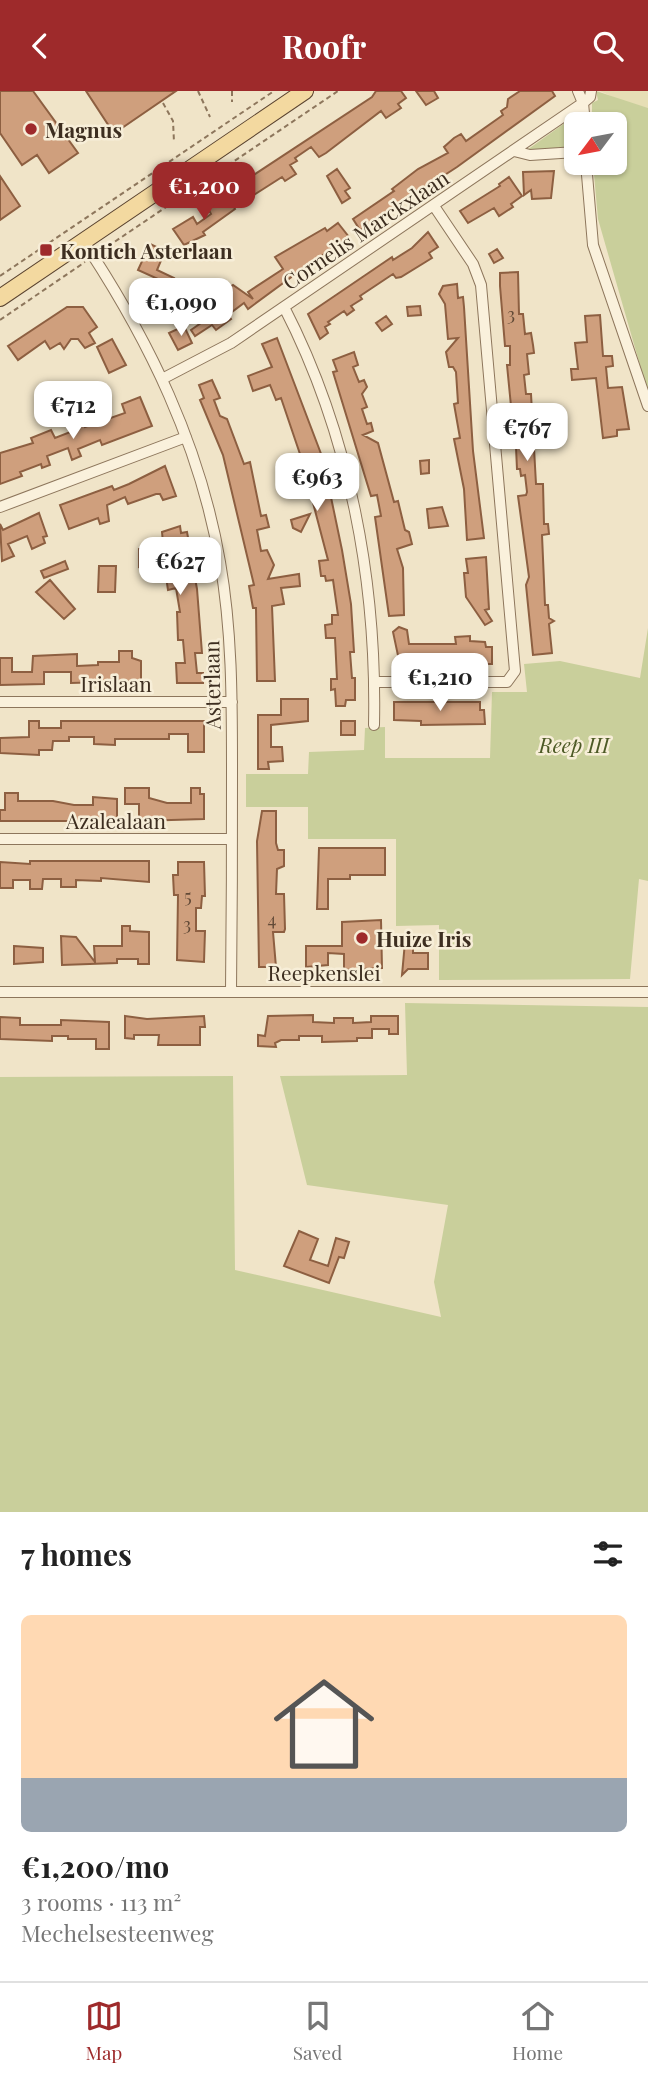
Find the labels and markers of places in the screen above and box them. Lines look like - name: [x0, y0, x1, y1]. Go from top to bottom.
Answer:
- place label: Magnus: [45, 115, 122, 143]
- marker: Magnus: [23, 121, 39, 137]
- pin: €1,200: [147, 163, 261, 222]
- place label: Kontich Asterlaan: [60, 236, 233, 264]
- marker: Kontich Asterlaan: [38, 242, 54, 258]
- pin: €1,090: [124, 279, 238, 338]
- pin: €712: [32, 381, 114, 441]
- pin: €767: [486, 403, 568, 463]
- pin: €963: [276, 453, 358, 513]
- pin: €627: [139, 538, 221, 597]
- pin: €1,210: [383, 653, 497, 713]
- place label: Huize Iris: [376, 924, 471, 952]
- marker: Huize Iris: [354, 930, 370, 946]

